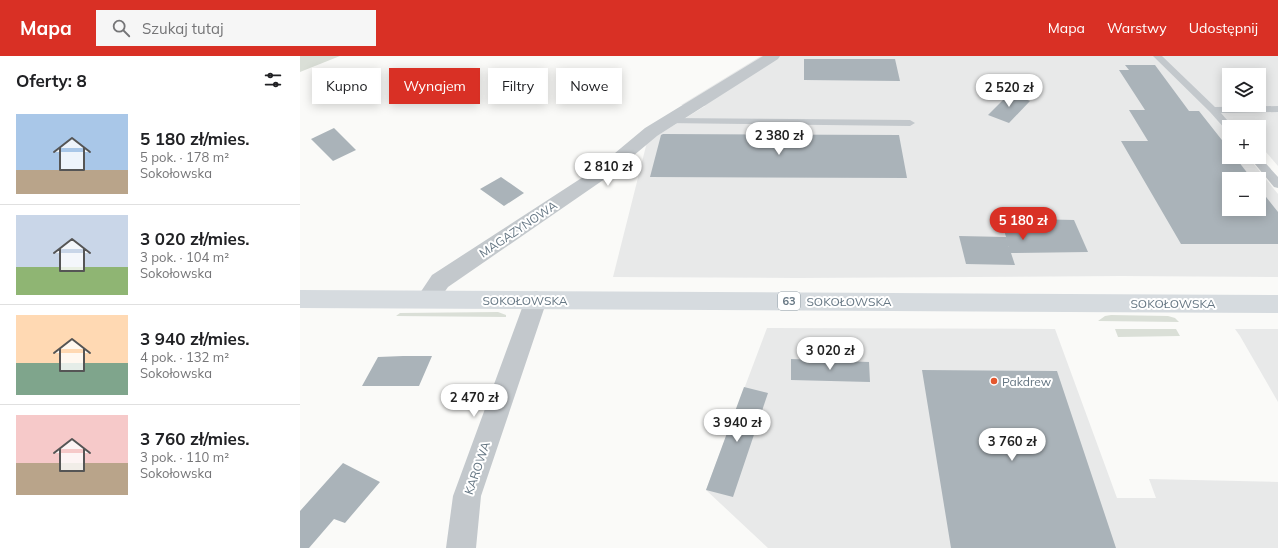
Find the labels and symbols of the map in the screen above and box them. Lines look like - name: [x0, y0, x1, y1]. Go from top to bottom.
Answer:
- pin: 2 520 zł: [968, 74, 1050, 108]
- pin: 2 380 zł: [738, 122, 820, 156]
- pin: 2 810 zł: [567, 153, 649, 187]
- street label: MAGAZYNOWA: [476, 197, 560, 261]
- pin: 5 180 zł: [982, 207, 1064, 241]
- road number: 63: [778, 292, 800, 310]
- street label: SOKOŁOWSKA: [482, 293, 568, 308]
- street label: SOKOŁOWSKA: [806, 294, 892, 309]
- street label: SOKOŁOWSKA: [1130, 296, 1216, 311]
- pin: 3 020 zł: [789, 337, 871, 371]
- place label: Pakdrew: [1002, 374, 1052, 389]
- marker: Pakdrew: [989, 376, 999, 386]
- pin: 2 470 zł: [433, 384, 515, 418]
- pin: 3 940 zł: [696, 409, 778, 443]
- pin: 3 760 zł: [971, 428, 1053, 462]
- street label: KAROWA: [461, 439, 493, 496]

